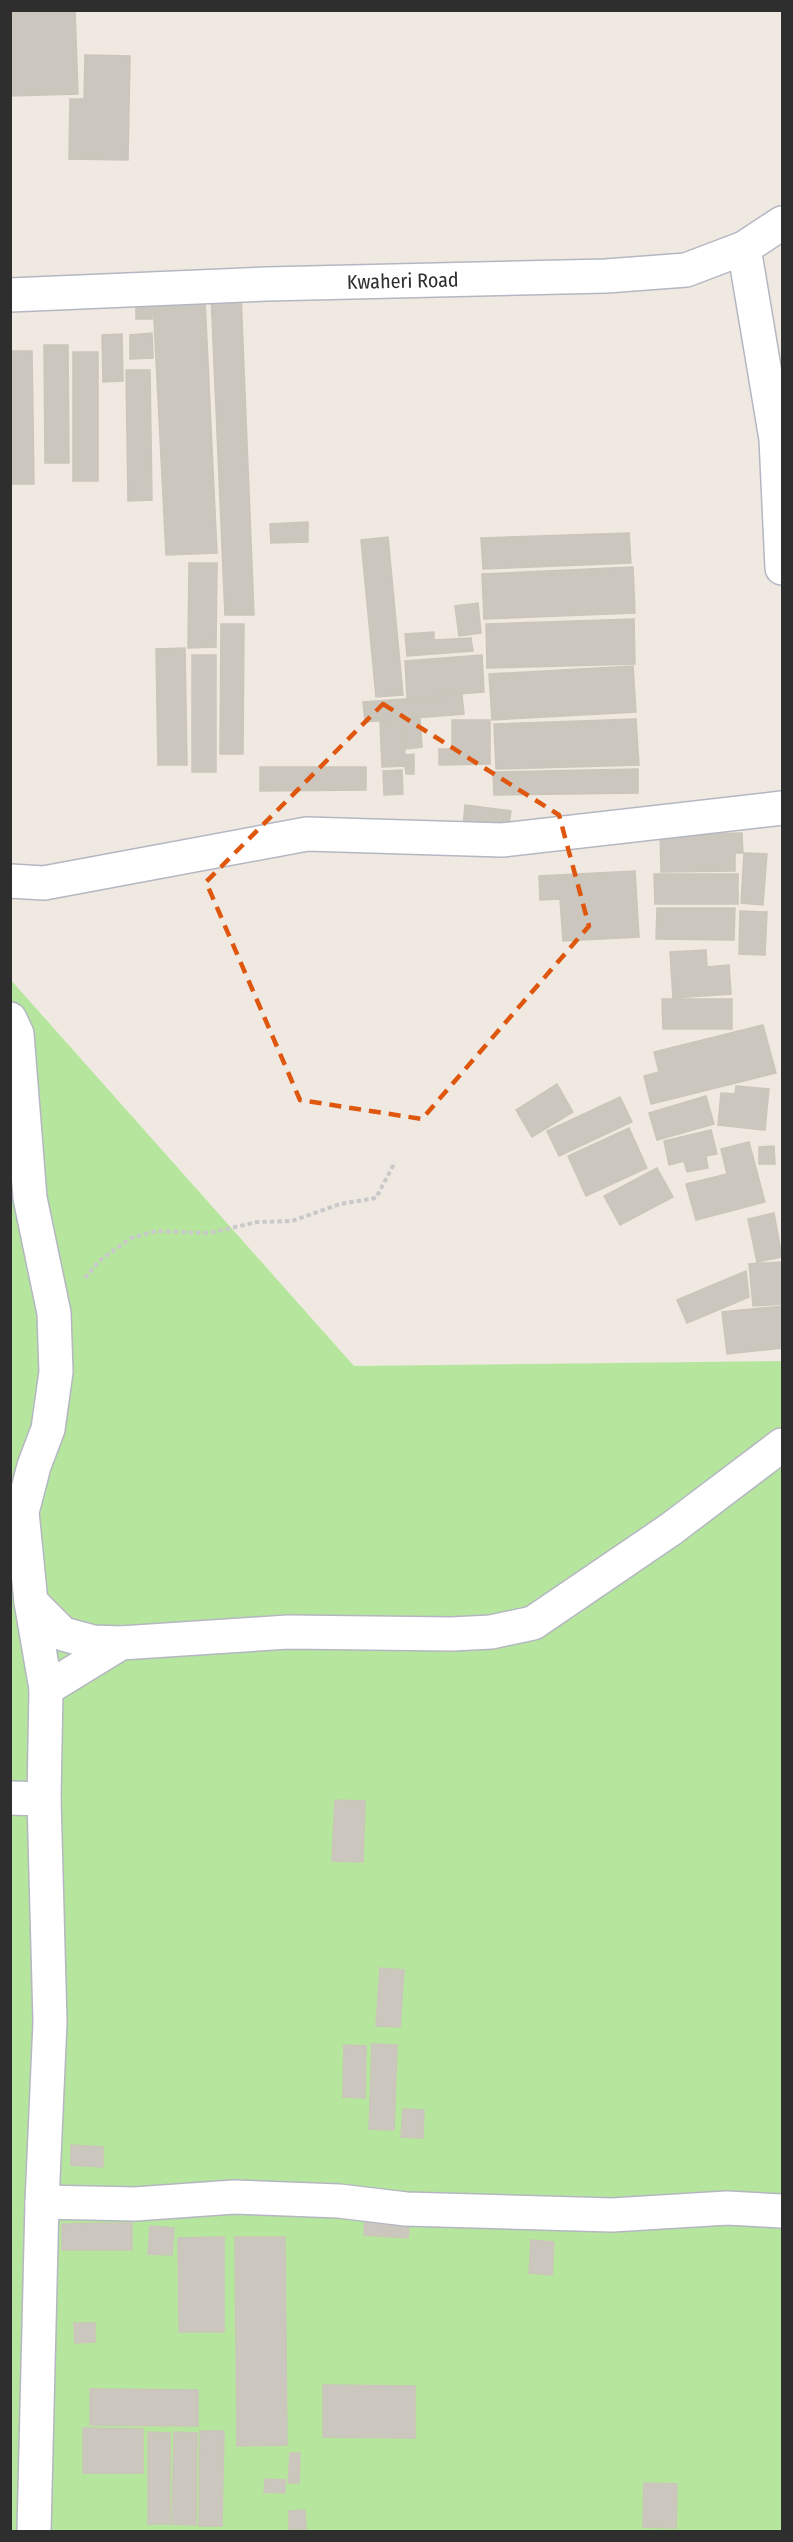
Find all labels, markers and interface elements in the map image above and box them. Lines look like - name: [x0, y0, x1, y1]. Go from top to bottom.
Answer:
- street label: Kwaheri Road: [347, 267, 459, 294]

